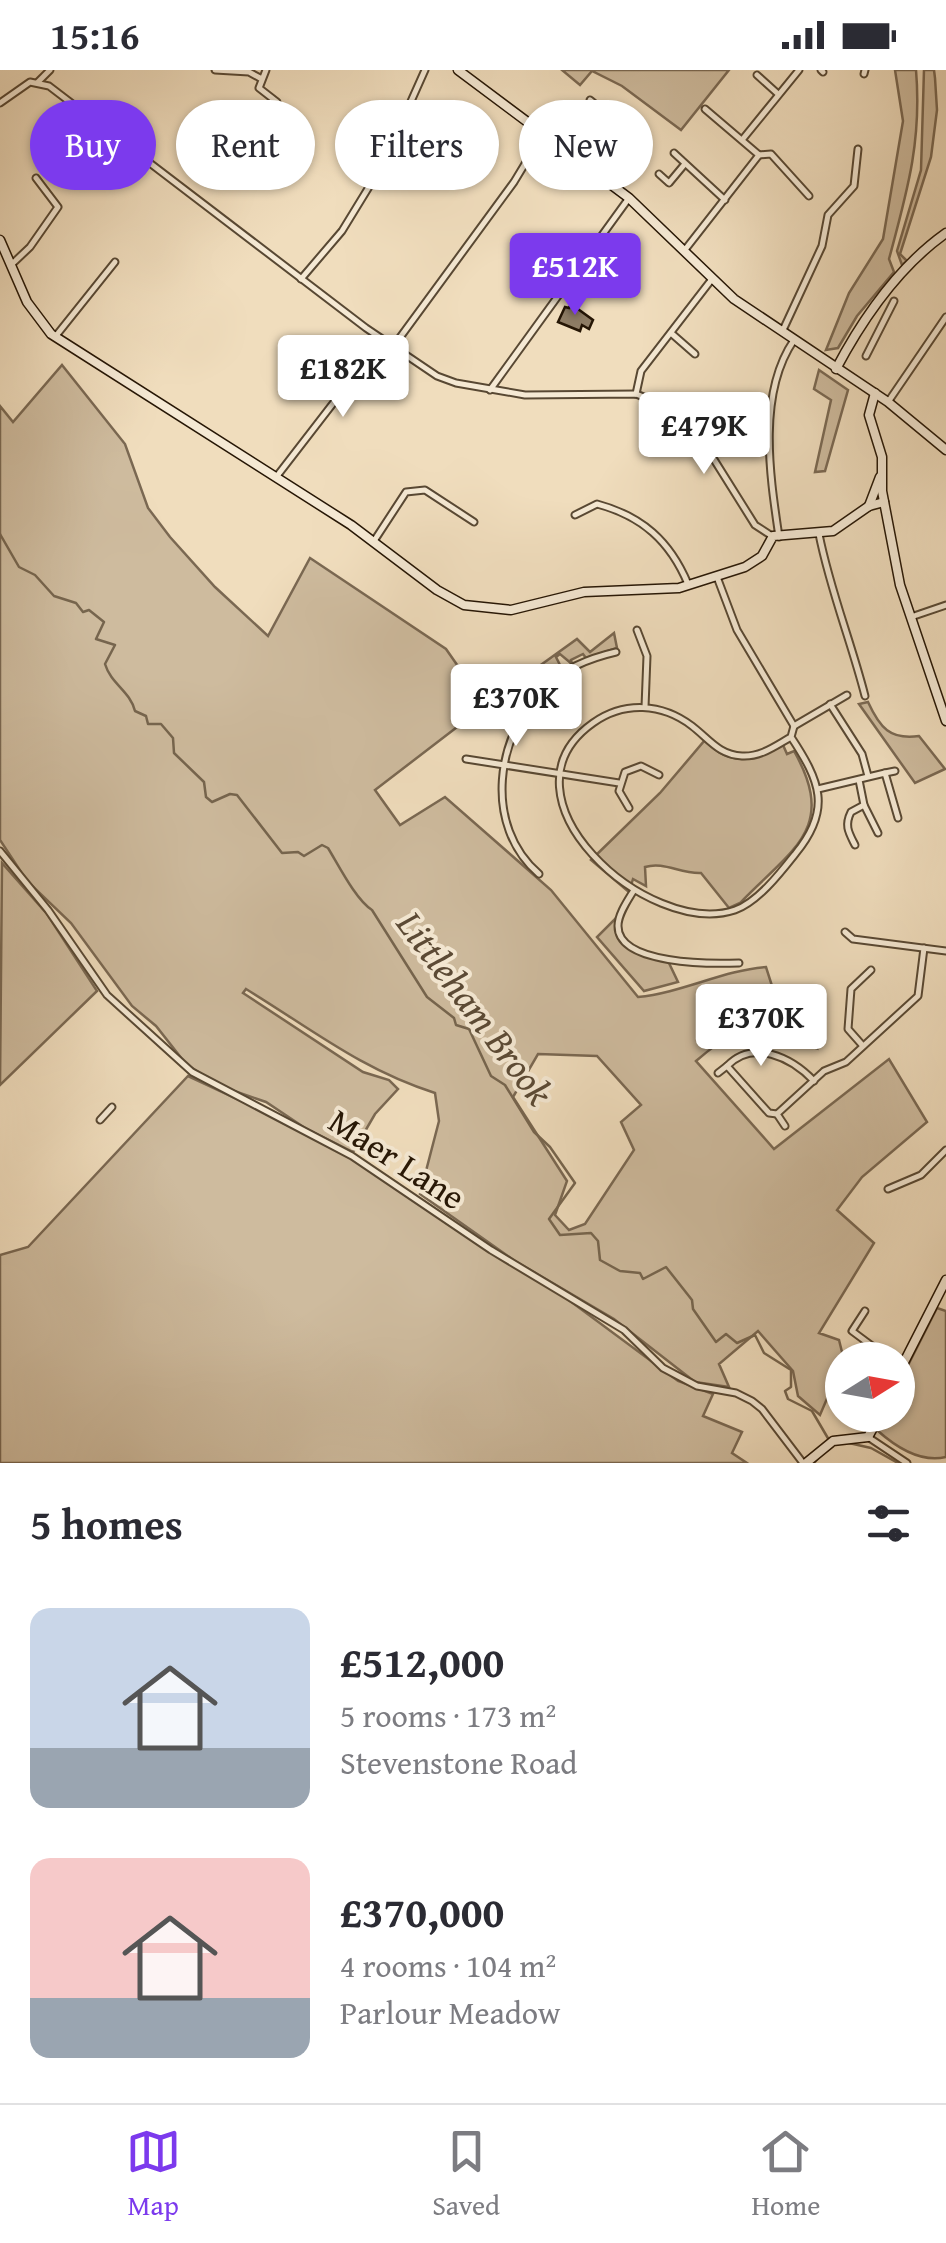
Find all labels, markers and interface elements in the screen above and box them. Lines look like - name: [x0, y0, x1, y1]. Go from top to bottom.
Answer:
- text: 15:16: [50, 7, 140, 63]
- chip: Buy: [30, 100, 156, 190]
- chip: Rent: [176, 100, 315, 190]
- chip: Filters: [335, 100, 499, 190]
- chip: New: [519, 100, 653, 190]
- pin: £512K: [505, 233, 645, 318]
- text: £512K: [532, 242, 618, 289]
- pin: £182K: [273, 335, 413, 420]
- text: £182K: [300, 344, 386, 391]
- pin: £479K: [634, 392, 774, 477]
- text: £479K: [661, 401, 747, 448]
- pin: £370K: [446, 664, 586, 749]
- text: £370K: [473, 673, 559, 720]
- water label: Littleham Brook: [383, 897, 568, 1117]
- pin: £370K: [691, 984, 831, 1069]
- text: £370K: [718, 993, 804, 1040]
- street label: Maer Lane: [319, 1095, 476, 1222]
- north arrow: [825, 1342, 915, 1432]
- map controls: [825, 1342, 915, 1432]
- text: 5 homes: [30, 1493, 183, 1554]
- icon: filters: [861, 1496, 916, 1551]
- text: £512,000: [340, 1631, 504, 1692]
- icon: home: [110, 1648, 230, 1768]
- text: 5 rooms · 173 m²: [340, 1692, 556, 1739]
- text: Stevenstone Road: [340, 1739, 577, 1786]
- text: £370,000: [340, 1881, 504, 1942]
- icon: home: [110, 1898, 230, 2018]
- text: 4 rooms · 104 m²: [340, 1942, 556, 1989]
- text: Parlour Meadow: [340, 1989, 560, 2036]
- tab: Map: [126, 2124, 181, 2225]
- tab: Saved: [432, 2124, 500, 2225]
- tab: Home: [751, 2124, 820, 2225]

